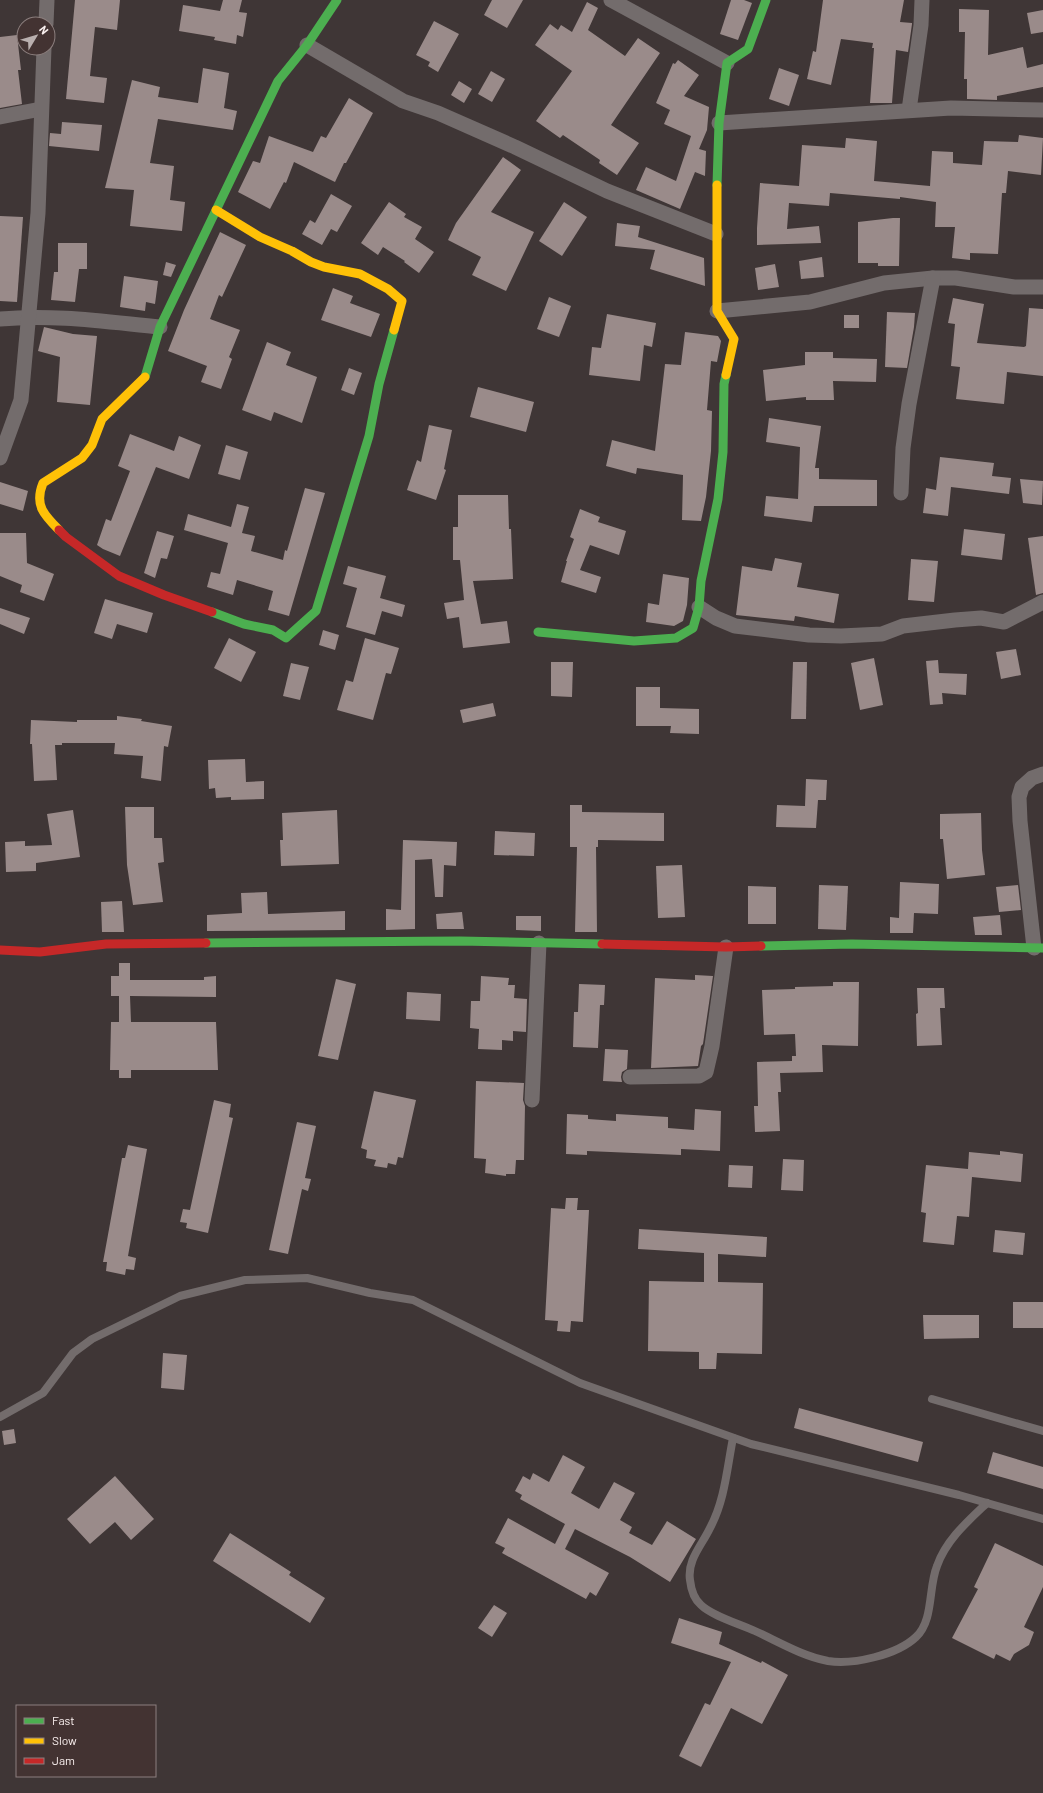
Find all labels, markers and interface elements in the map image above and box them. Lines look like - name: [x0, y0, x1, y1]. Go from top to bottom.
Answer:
- north arrow: [16, 16, 56, 56]
- text: N: [37, 23, 52, 36]
- legend: [16, 1705, 156, 1777]
- text: Fast: [52, 1713, 75, 1727]
- text: Slow: [52, 1733, 77, 1747]
- text: Jam: [52, 1753, 75, 1767]

